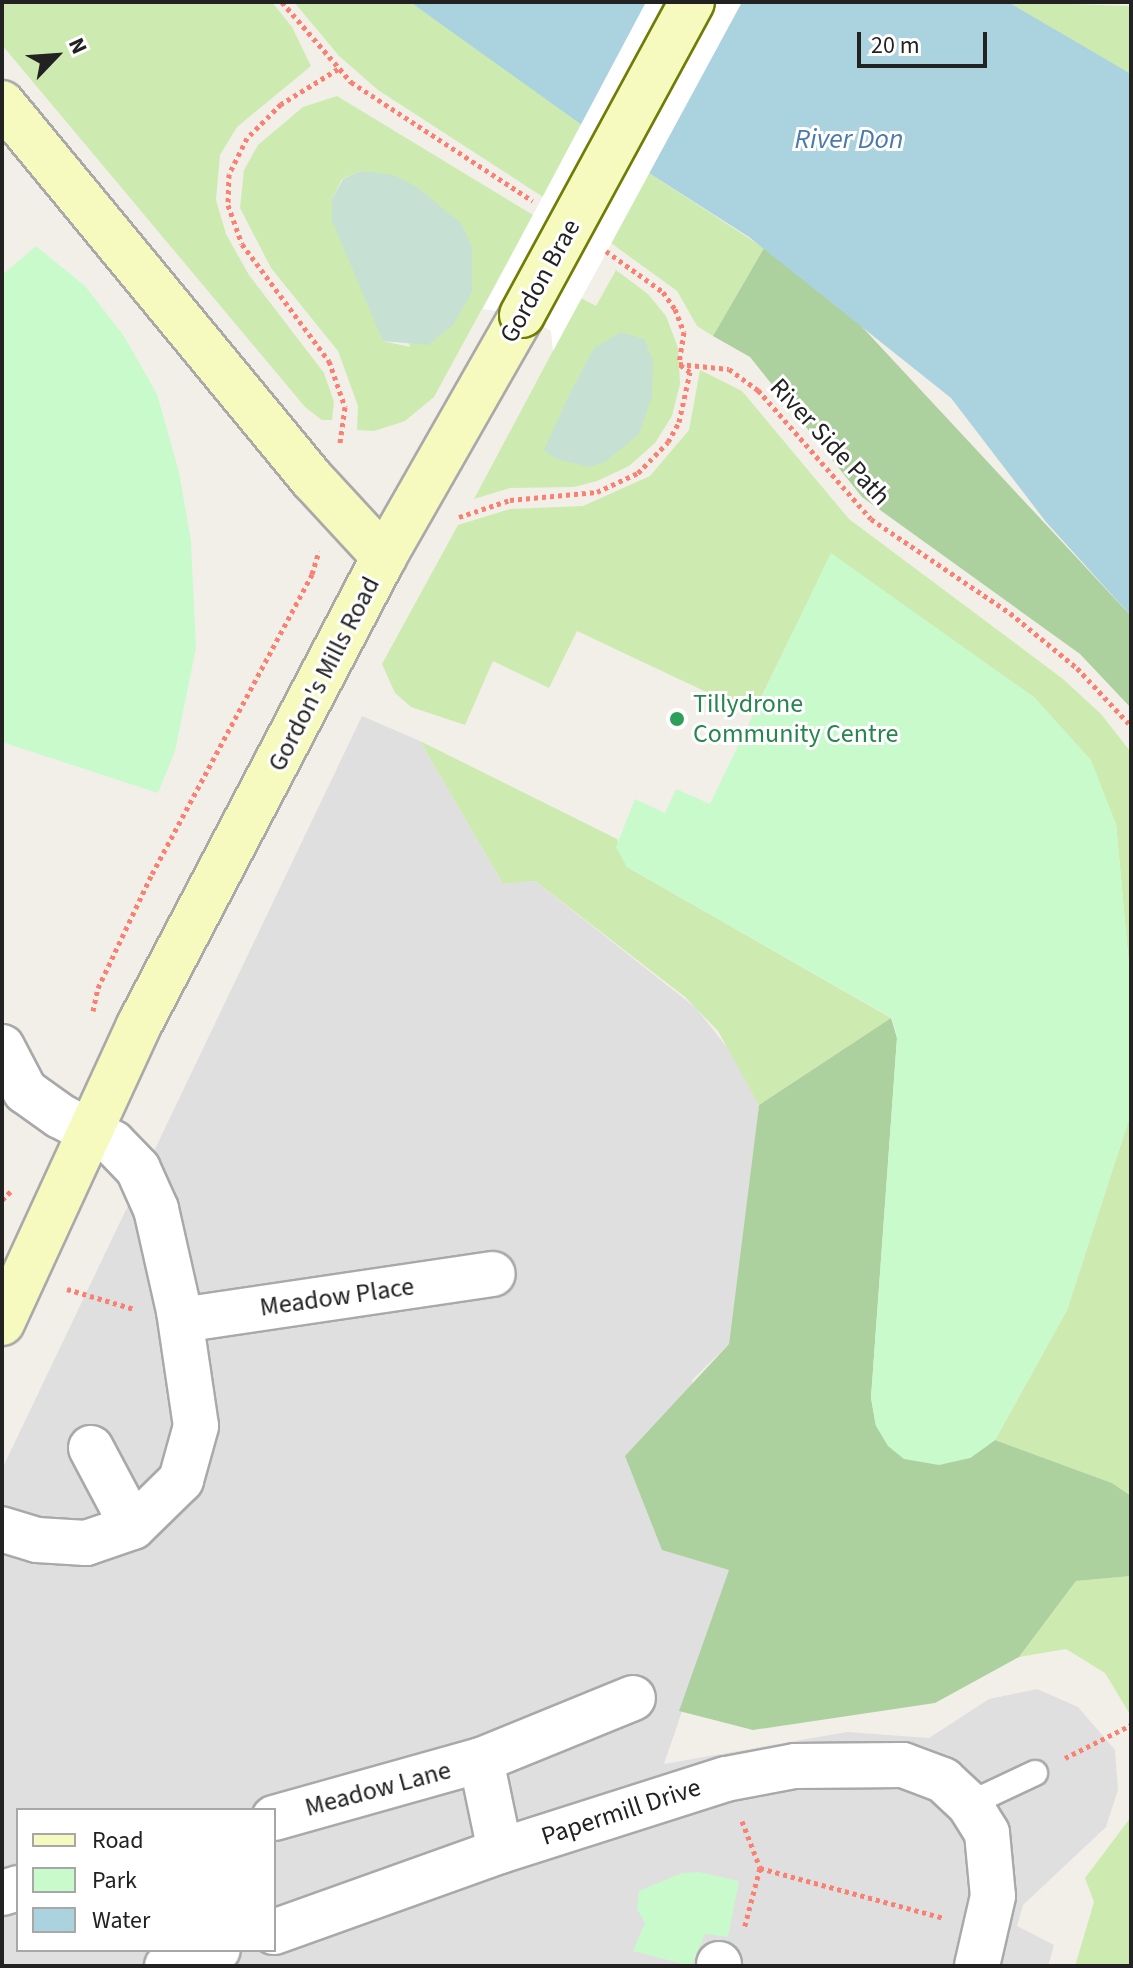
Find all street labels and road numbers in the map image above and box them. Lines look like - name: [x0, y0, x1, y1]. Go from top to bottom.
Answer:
- street label: Gordon Brae: [493, 214, 587, 348]
- street label: River Side Path: [763, 372, 897, 512]
- street label: Gordon's Mills Road: [261, 572, 387, 776]
- street label: Meadow Place: [258, 1271, 416, 1323]
- street label: Meadow Lane: [302, 1755, 454, 1823]
- street label: Papermill Drive: [537, 1772, 705, 1852]

